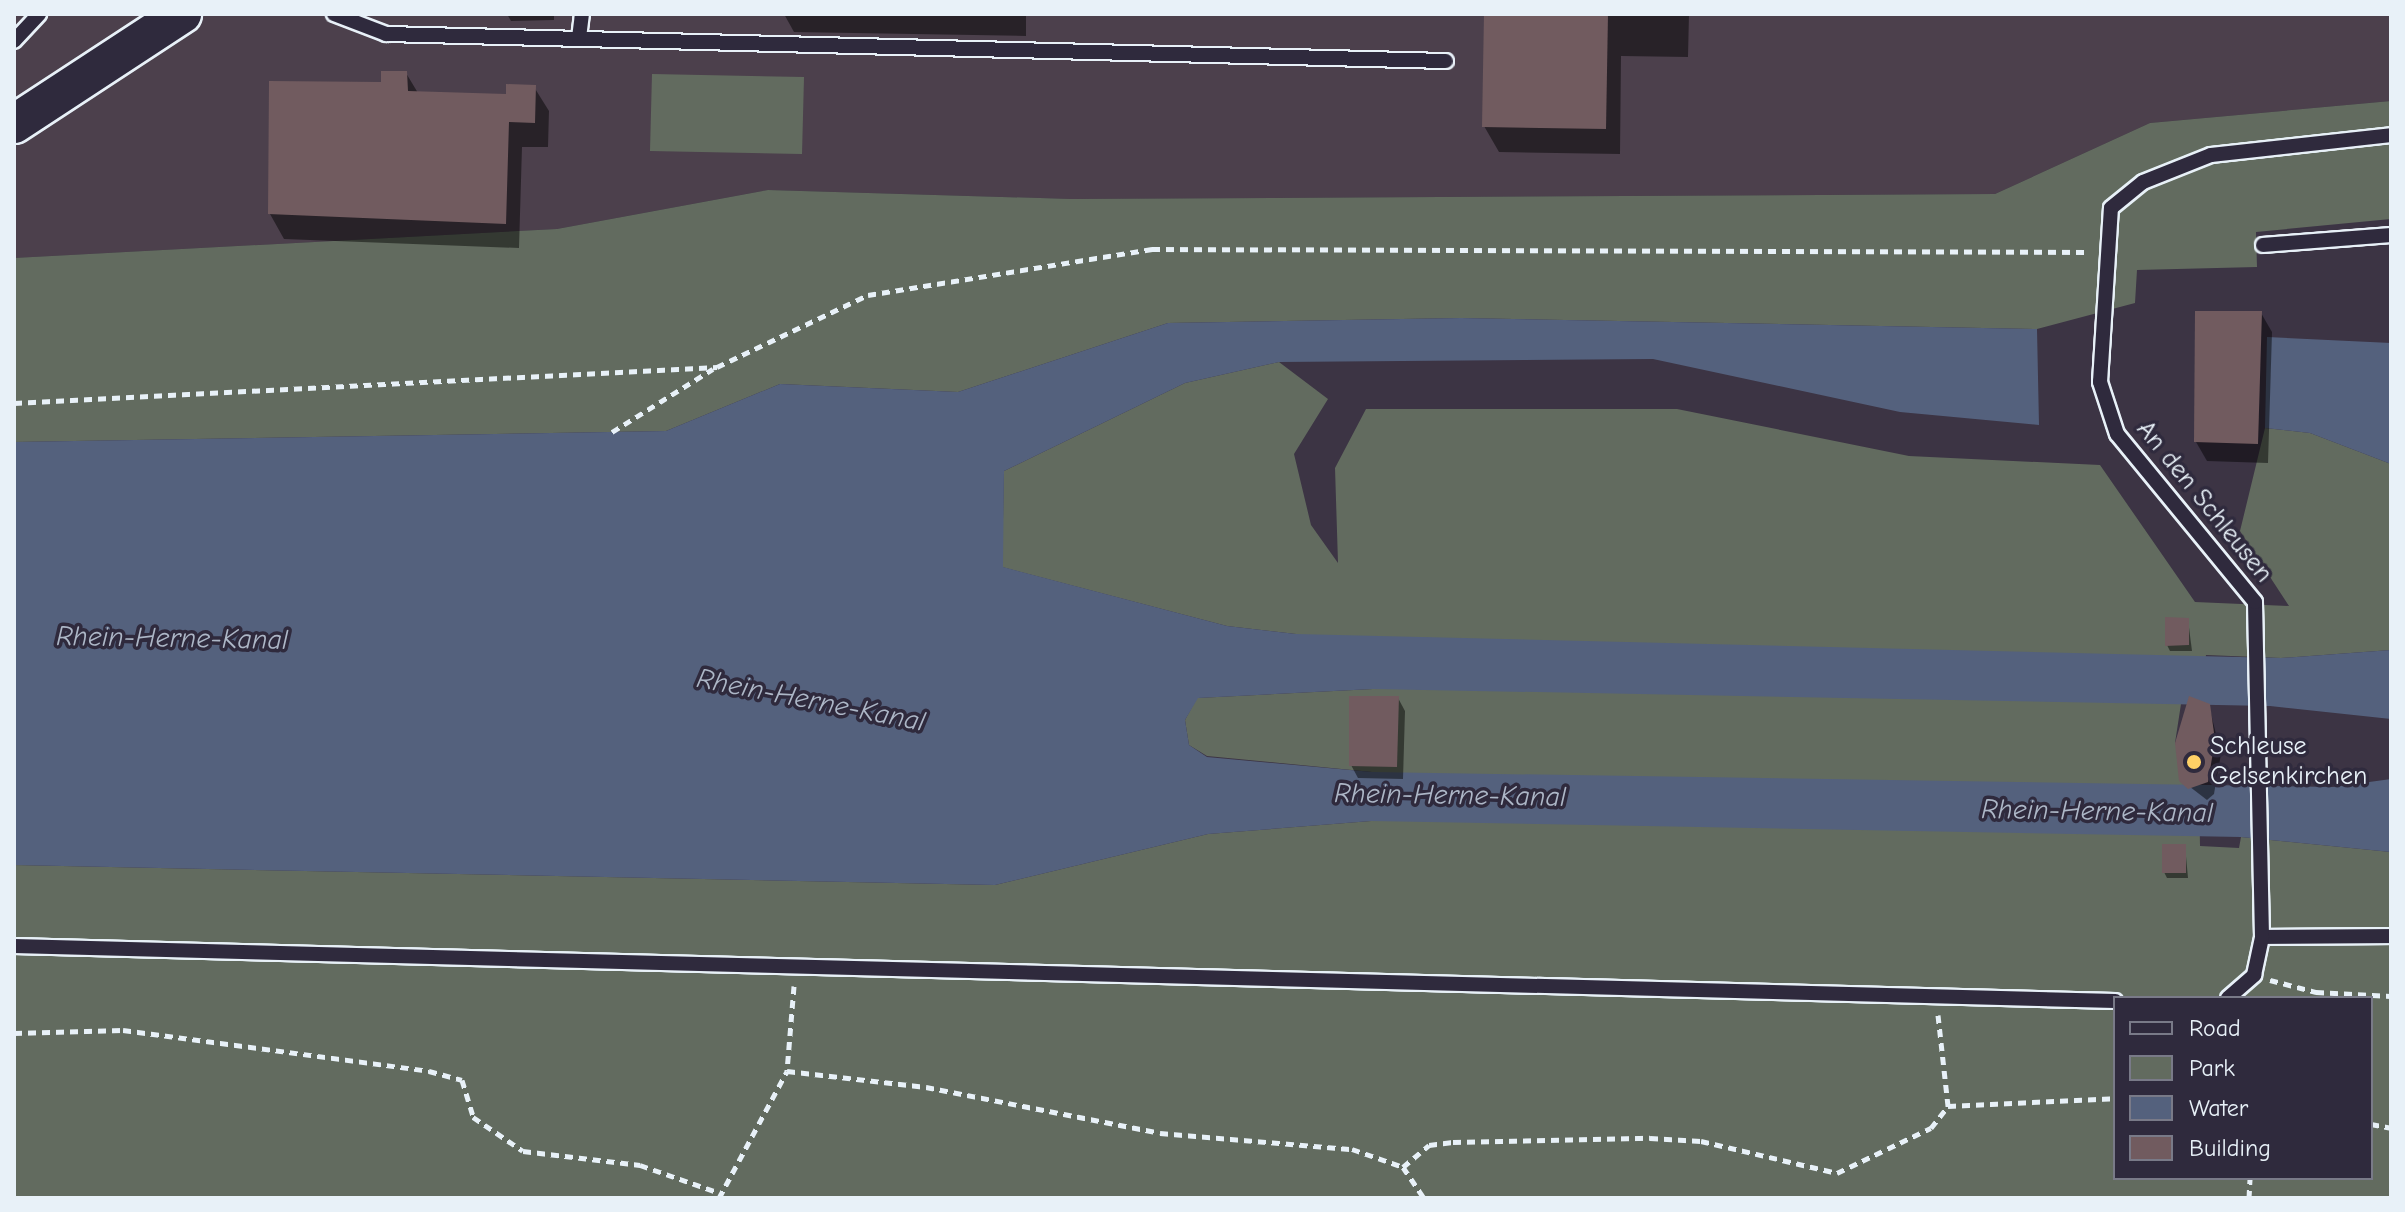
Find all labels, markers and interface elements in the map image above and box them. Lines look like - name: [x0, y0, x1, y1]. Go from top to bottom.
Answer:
- street label: An den Schleusen: [2129, 415, 2279, 589]
- water label: Rhein-Herne-Kanal: [56, 619, 288, 657]
- water label: Rhein-Herne-Kanal: [694, 661, 928, 739]
- place label: Schleuse Gelsenkirchen: [2210, 731, 2367, 792]
- marker: Schleuse Gelsenkirchen: [2185, 753, 2203, 771]
- water label: Rhein-Herne-Kanal: [1334, 776, 1566, 814]
- water label: Rhein-Herne-Kanal: [1981, 792, 2213, 830]
- legend: [2113, 996, 2373, 1180]
- text: Road: [2189, 1014, 2241, 1042]
- text: Park: [2189, 1054, 2235, 1082]
- text: Water: [2189, 1094, 2248, 1122]
- text: Building: [2189, 1134, 2271, 1162]

